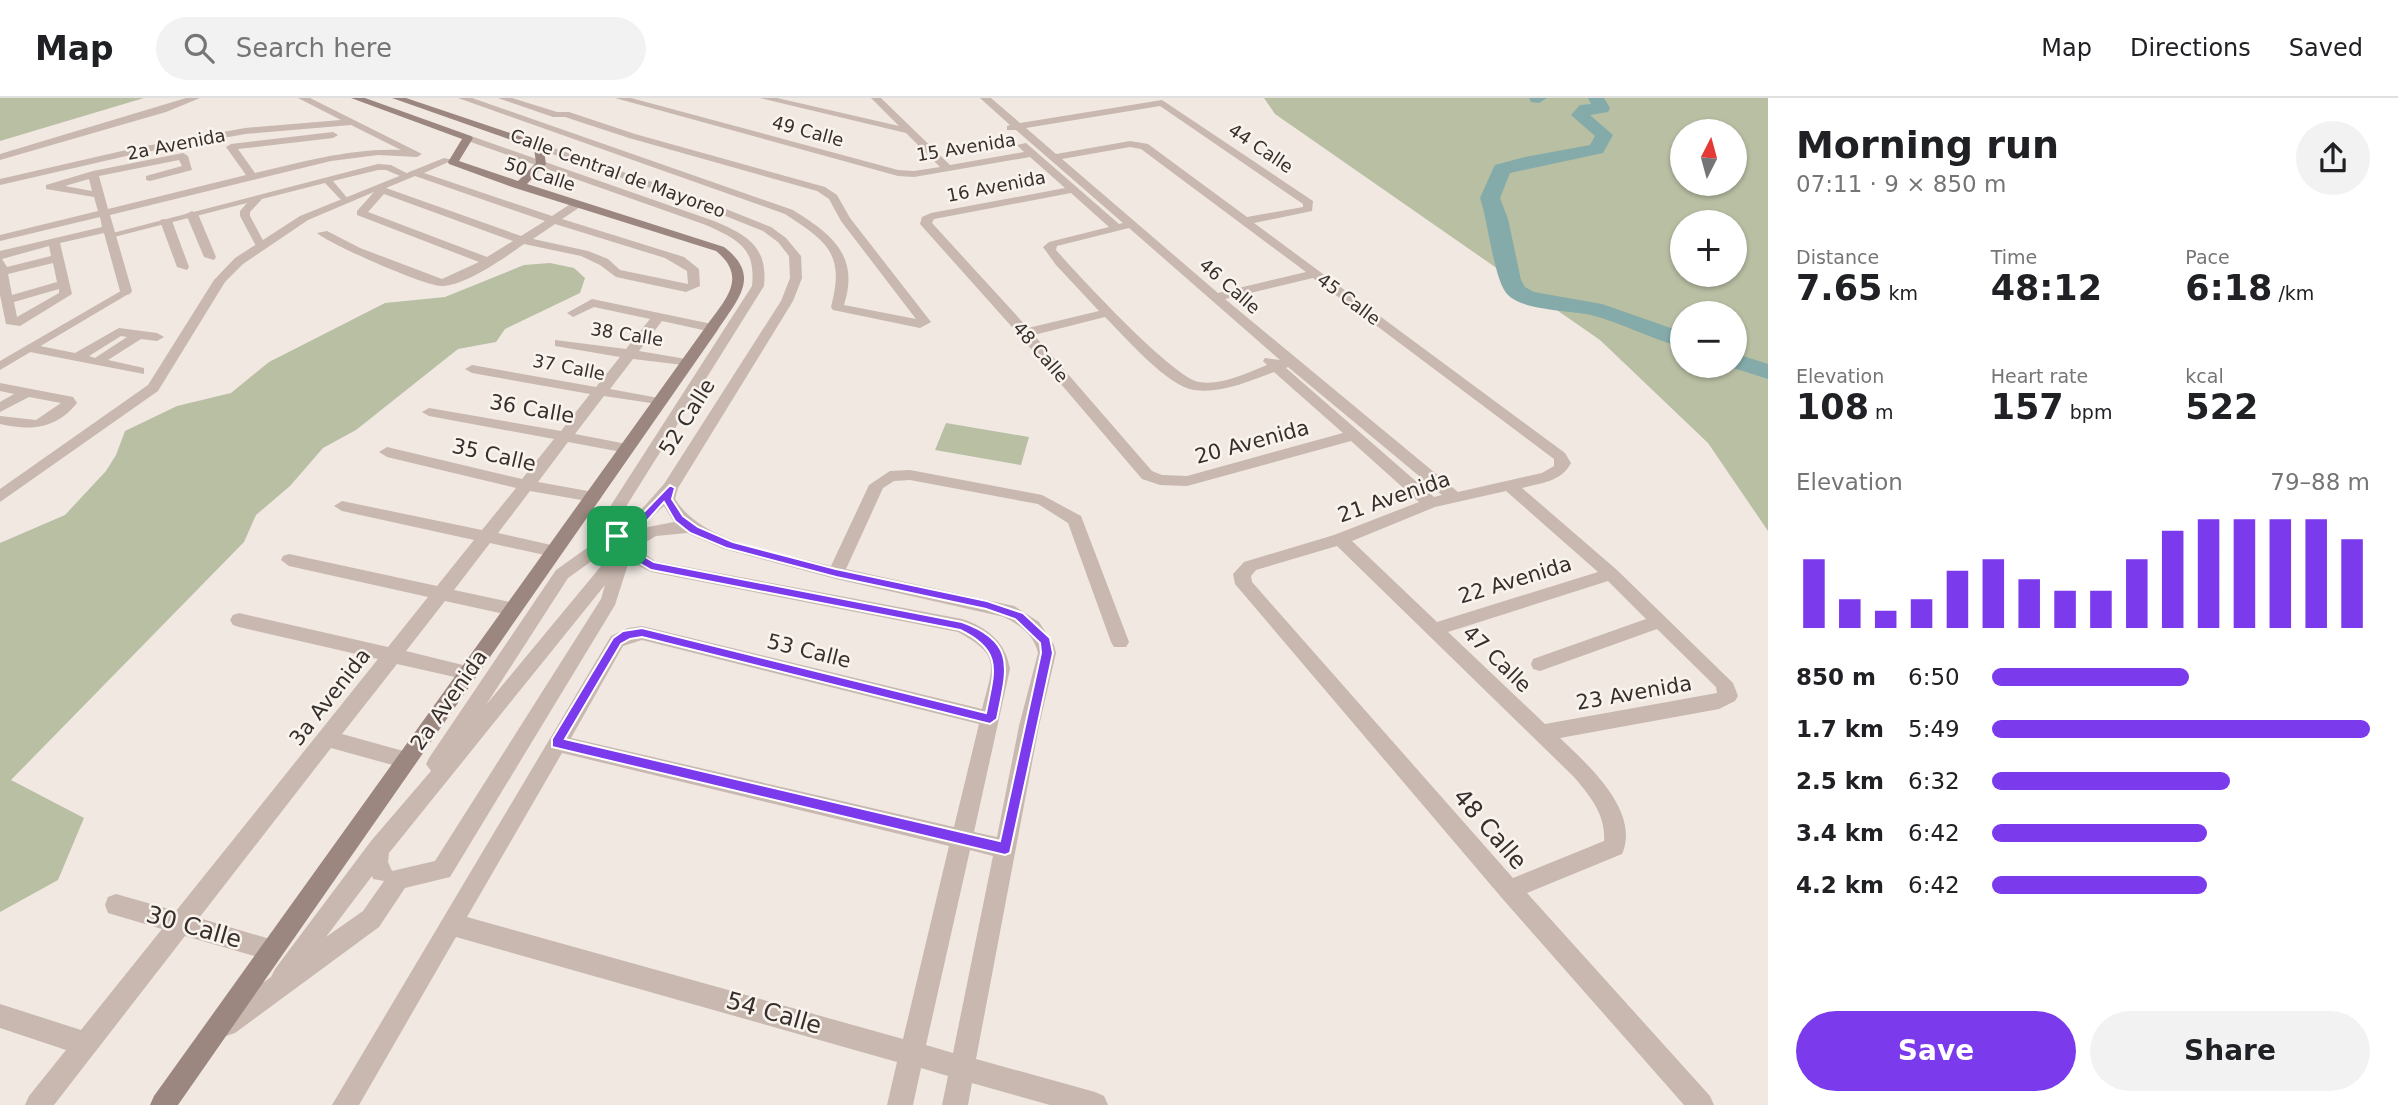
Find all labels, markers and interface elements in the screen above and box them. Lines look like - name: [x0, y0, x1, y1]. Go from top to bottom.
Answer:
- search box: [156, 17, 646, 80]
- text: Map: [35, 29, 114, 68]
- icon: search: [180, 29, 218, 67]
- text: Search here: [236, 33, 392, 63]
- text: Map: [2041, 34, 2092, 62]
- text: Directions: [2130, 34, 2251, 62]
- text: Saved: [2289, 34, 2363, 62]
- street label: 49 Calle: [770, 111, 846, 151]
- street label: 44 Calle: [1225, 119, 1297, 177]
- north arrow: [1670, 119, 1746, 196]
- map controls: [1670, 119, 1747, 378]
- button: share: [2296, 121, 2370, 195]
- text: Morning run: [1796, 123, 2059, 167]
- street label: 2a Avenida: [125, 124, 227, 164]
- street label: Calle Central de Mayoreo: [508, 124, 728, 222]
- street label: 15 Avenida: [915, 129, 1017, 165]
- street label: 50 Calle: [502, 153, 578, 195]
- street label: 16 Avenida: [945, 166, 1047, 206]
- text: 07:11 · 9 × 850 m: [1796, 171, 2006, 197]
- button: +: [1670, 210, 1747, 287]
- text: Distance: [1796, 246, 1879, 268]
- text: Time: [1991, 246, 2037, 268]
- text: Pace: [2185, 246, 2230, 268]
- street label: 46 Calle: [1195, 254, 1265, 318]
- text: 7.65: [1796, 268, 1882, 308]
- text: 48:12: [1991, 268, 2102, 308]
- text: 6:18: [2185, 268, 2272, 308]
- street label: 45 Calle: [1313, 269, 1385, 329]
- text: km: [1882, 282, 1918, 304]
- text: /km: [2272, 282, 2314, 304]
- button: −: [1670, 301, 1747, 378]
- street label: 48 Calle: [1009, 317, 1073, 387]
- street label: 38 Calle: [589, 318, 665, 350]
- street label: 37 Calle: [531, 350, 607, 384]
- text: Elevation: [1796, 365, 1884, 387]
- text: Heart rate: [1991, 365, 2088, 387]
- text: kcal: [2185, 365, 2224, 387]
- street label: 52 Calle: [654, 374, 720, 460]
- text: 108: [1796, 387, 1869, 427]
- text: 157: [1991, 387, 2064, 427]
- text: 522: [2185, 387, 2258, 427]
- street label: 36 Calle: [488, 390, 576, 428]
- text: m: [1869, 401, 1894, 423]
- text: bpm: [2064, 401, 2112, 423]
- street label: 20 Avenida: [1192, 415, 1312, 469]
- street label: 35 Calle: [450, 434, 538, 476]
- street label: 21 Avenida: [1335, 467, 1453, 527]
- text: Elevation: [1796, 469, 1903, 495]
- text: 79–88 m: [2270, 469, 2370, 495]
- pin: [587, 506, 647, 566]
- icon: arrive: [598, 517, 636, 555]
- street label: 22 Avenida: [1455, 551, 1575, 609]
- street label: 47 Calle: [1458, 621, 1536, 697]
- street label: 53 Calle: [765, 629, 853, 673]
- street label: 3a Avenida: [285, 644, 375, 750]
- street label: 2a Avenida: [406, 645, 492, 755]
- text: 850 m: [1796, 664, 1876, 690]
- text: 6:50: [1908, 664, 1960, 690]
- street label: 23 Avenida: [1574, 671, 1694, 715]
- text: 1.7 km: [1796, 716, 1884, 742]
- text: 5:49: [1908, 716, 1960, 742]
- text: 2.5 km: [1796, 768, 1884, 794]
- text: 6:32: [1908, 768, 1960, 794]
- street label: 48 Calle: [1447, 783, 1533, 875]
- text: 3.4 km: [1796, 820, 1884, 846]
- text: 6:42: [1908, 820, 1960, 846]
- text: 4.2 km: [1796, 872, 1884, 898]
- text: 6:42: [1908, 872, 1960, 898]
- street label: 30 Calle: [143, 900, 245, 954]
- street label: 54 Calle: [723, 986, 825, 1040]
- button: Save: [1796, 1011, 2076, 1091]
- button: Share: [2090, 1011, 2370, 1091]

